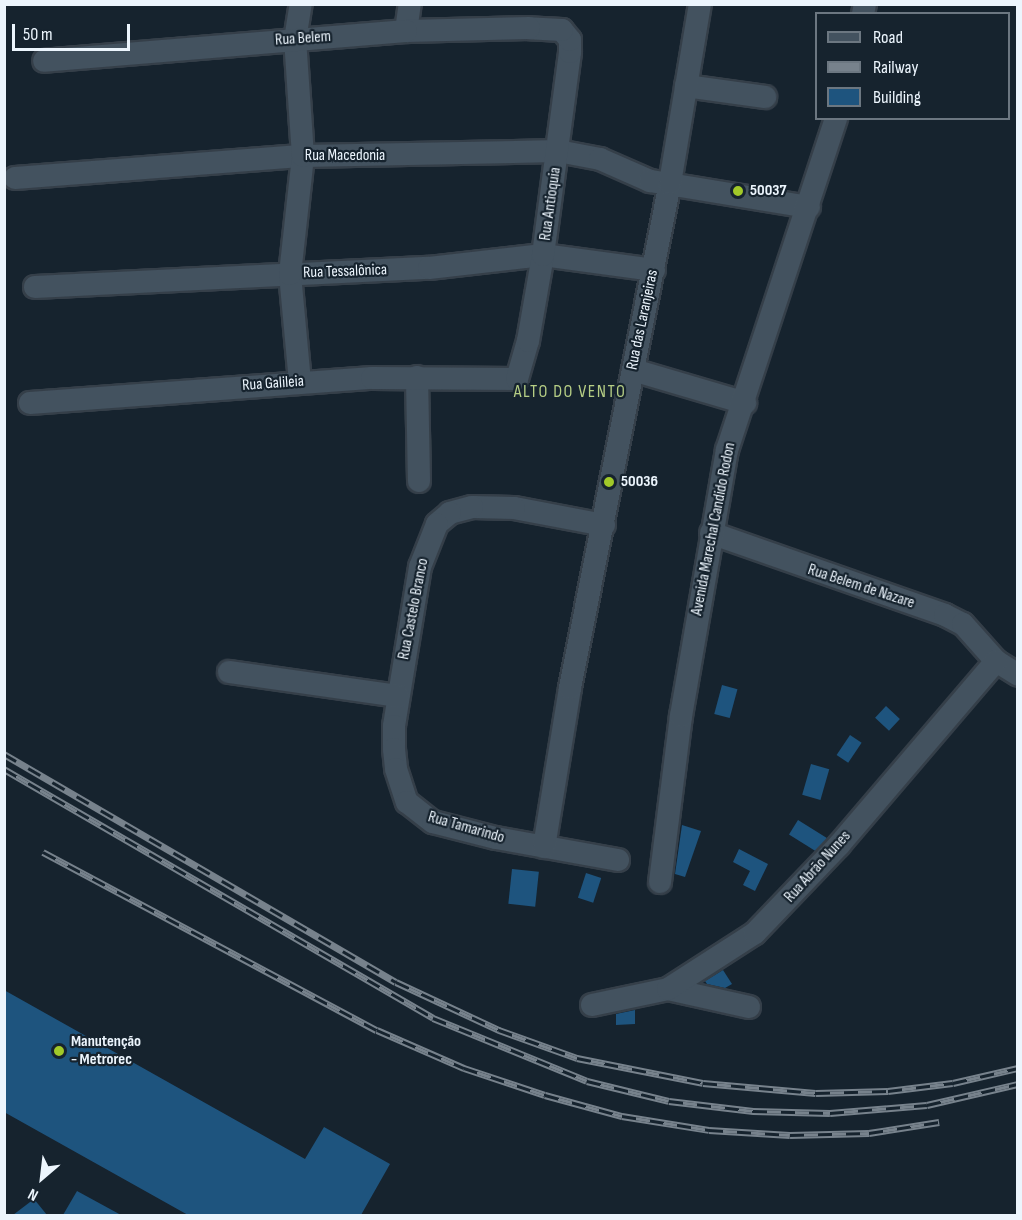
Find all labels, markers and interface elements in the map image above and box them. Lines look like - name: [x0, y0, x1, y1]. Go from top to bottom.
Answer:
- scale bar: [15, 12, 134, 50]
- legend: [815, 12, 1010, 120]
- text: 50 m: [23, 24, 53, 45]
- street label: Rua Belem: [274, 27, 332, 51]
- text: Road: [873, 27, 903, 48]
- text: Railway: [873, 57, 918, 78]
- text: Building: [873, 87, 921, 108]
- street label: Rua Macedonia: [305, 146, 385, 166]
- street label: Rua Antioquia: [536, 166, 566, 242]
- place label: 50037: [750, 181, 786, 201]
- marker: 50037: [731, 184, 745, 198]
- street label: Rua Tessalônica: [303, 261, 387, 283]
- street label: Rua das Laranjeiras: [623, 268, 663, 372]
- street label: Rua Galileia: [242, 372, 304, 396]
- district label: ALTO DO VENTO: [514, 381, 626, 403]
- street label: Avenida Marechal Candido Rodon: [688, 441, 740, 617]
- place label: 50036: [621, 472, 658, 492]
- marker: 50036: [602, 475, 616, 489]
- street label: Rua Castelo Branco: [395, 557, 433, 661]
- street label: Rua Belem de Nazare: [805, 561, 917, 613]
- street label: Rua Tamarindo: [426, 808, 506, 848]
- street label: Rua Abrão Nunes: [781, 827, 855, 907]
- place label: Manutenção - Metrorec: [71, 1032, 141, 1070]
- marker: Manutenção - Metrorec: [52, 1044, 66, 1058]
- north arrow: [12, 1148, 72, 1208]
- text: N: [25, 1184, 42, 1205]

